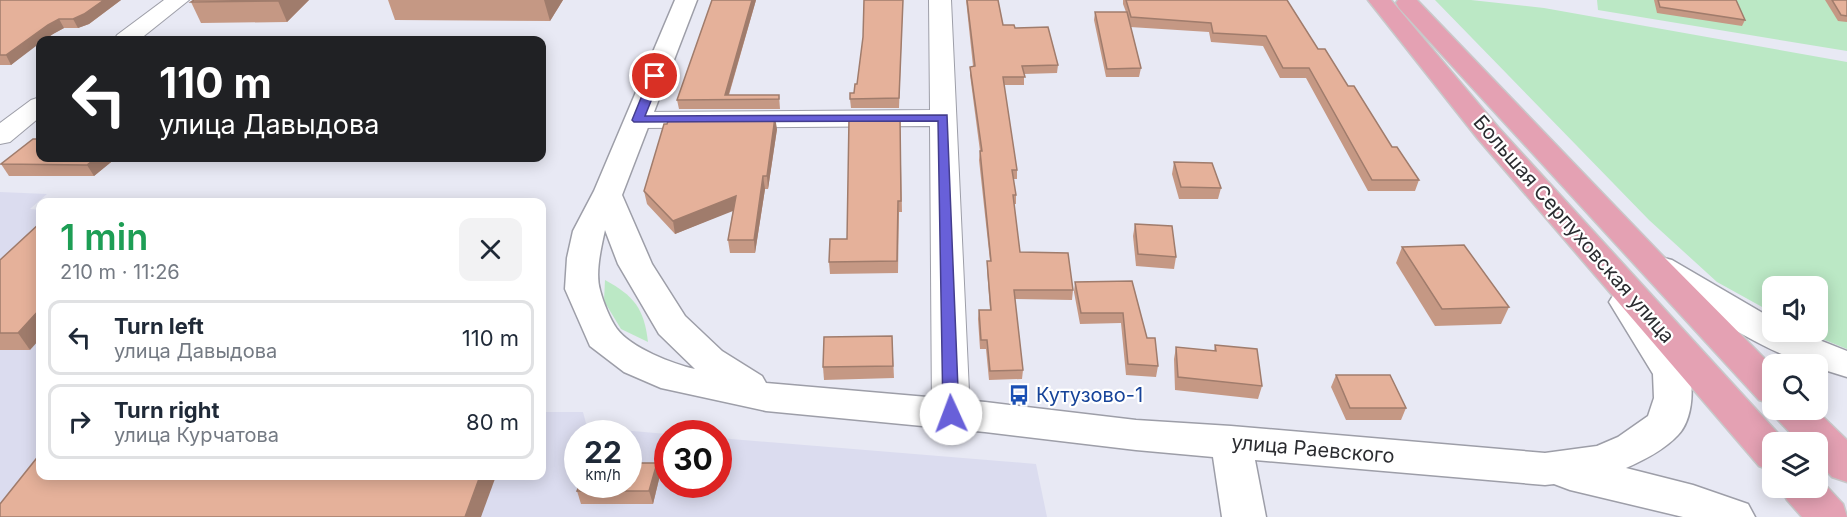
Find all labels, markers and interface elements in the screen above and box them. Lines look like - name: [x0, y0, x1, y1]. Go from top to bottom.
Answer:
- pin: [629, 50, 680, 101]
- text: 110 m: [159, 57, 272, 108]
- icon: arrive: [638, 59, 671, 92]
- icon: left: [60, 60, 138, 138]
- text: улица Давыдова: [159, 108, 379, 141]
- street label: Большая Серпуховская улица: [1469, 110, 1679, 348]
- text: 1 min: [60, 215, 148, 259]
- button: close: [459, 218, 522, 281]
- text: 210 m · 11:26: [60, 260, 180, 284]
- map controls: [1762, 276, 1828, 498]
- button: sound: [1762, 276, 1828, 342]
- text: Turn left: [114, 313, 204, 339]
- icon: left: [63, 321, 96, 354]
- text: 110 m: [462, 325, 519, 351]
- text: улица Давыдова: [114, 339, 277, 363]
- button: search: [1762, 354, 1828, 420]
- position arrow: [919, 382, 983, 446]
- bus stop icon: Кутузово-1: [1007, 383, 1031, 407]
- place label: Кутузово-1: [1036, 383, 1143, 407]
- text: Turn right: [114, 397, 220, 423]
- icon: right: [63, 405, 96, 438]
- text: 80 m: [466, 409, 519, 435]
- speed limit sign: 30: [654, 420, 732, 498]
- text: улица Курчатова: [114, 423, 279, 447]
- street label: улица Раевского: [1230, 430, 1396, 468]
- button: layers: [1762, 432, 1828, 498]
- text: 22: [584, 434, 622, 470]
- text: km/h: [585, 465, 621, 484]

